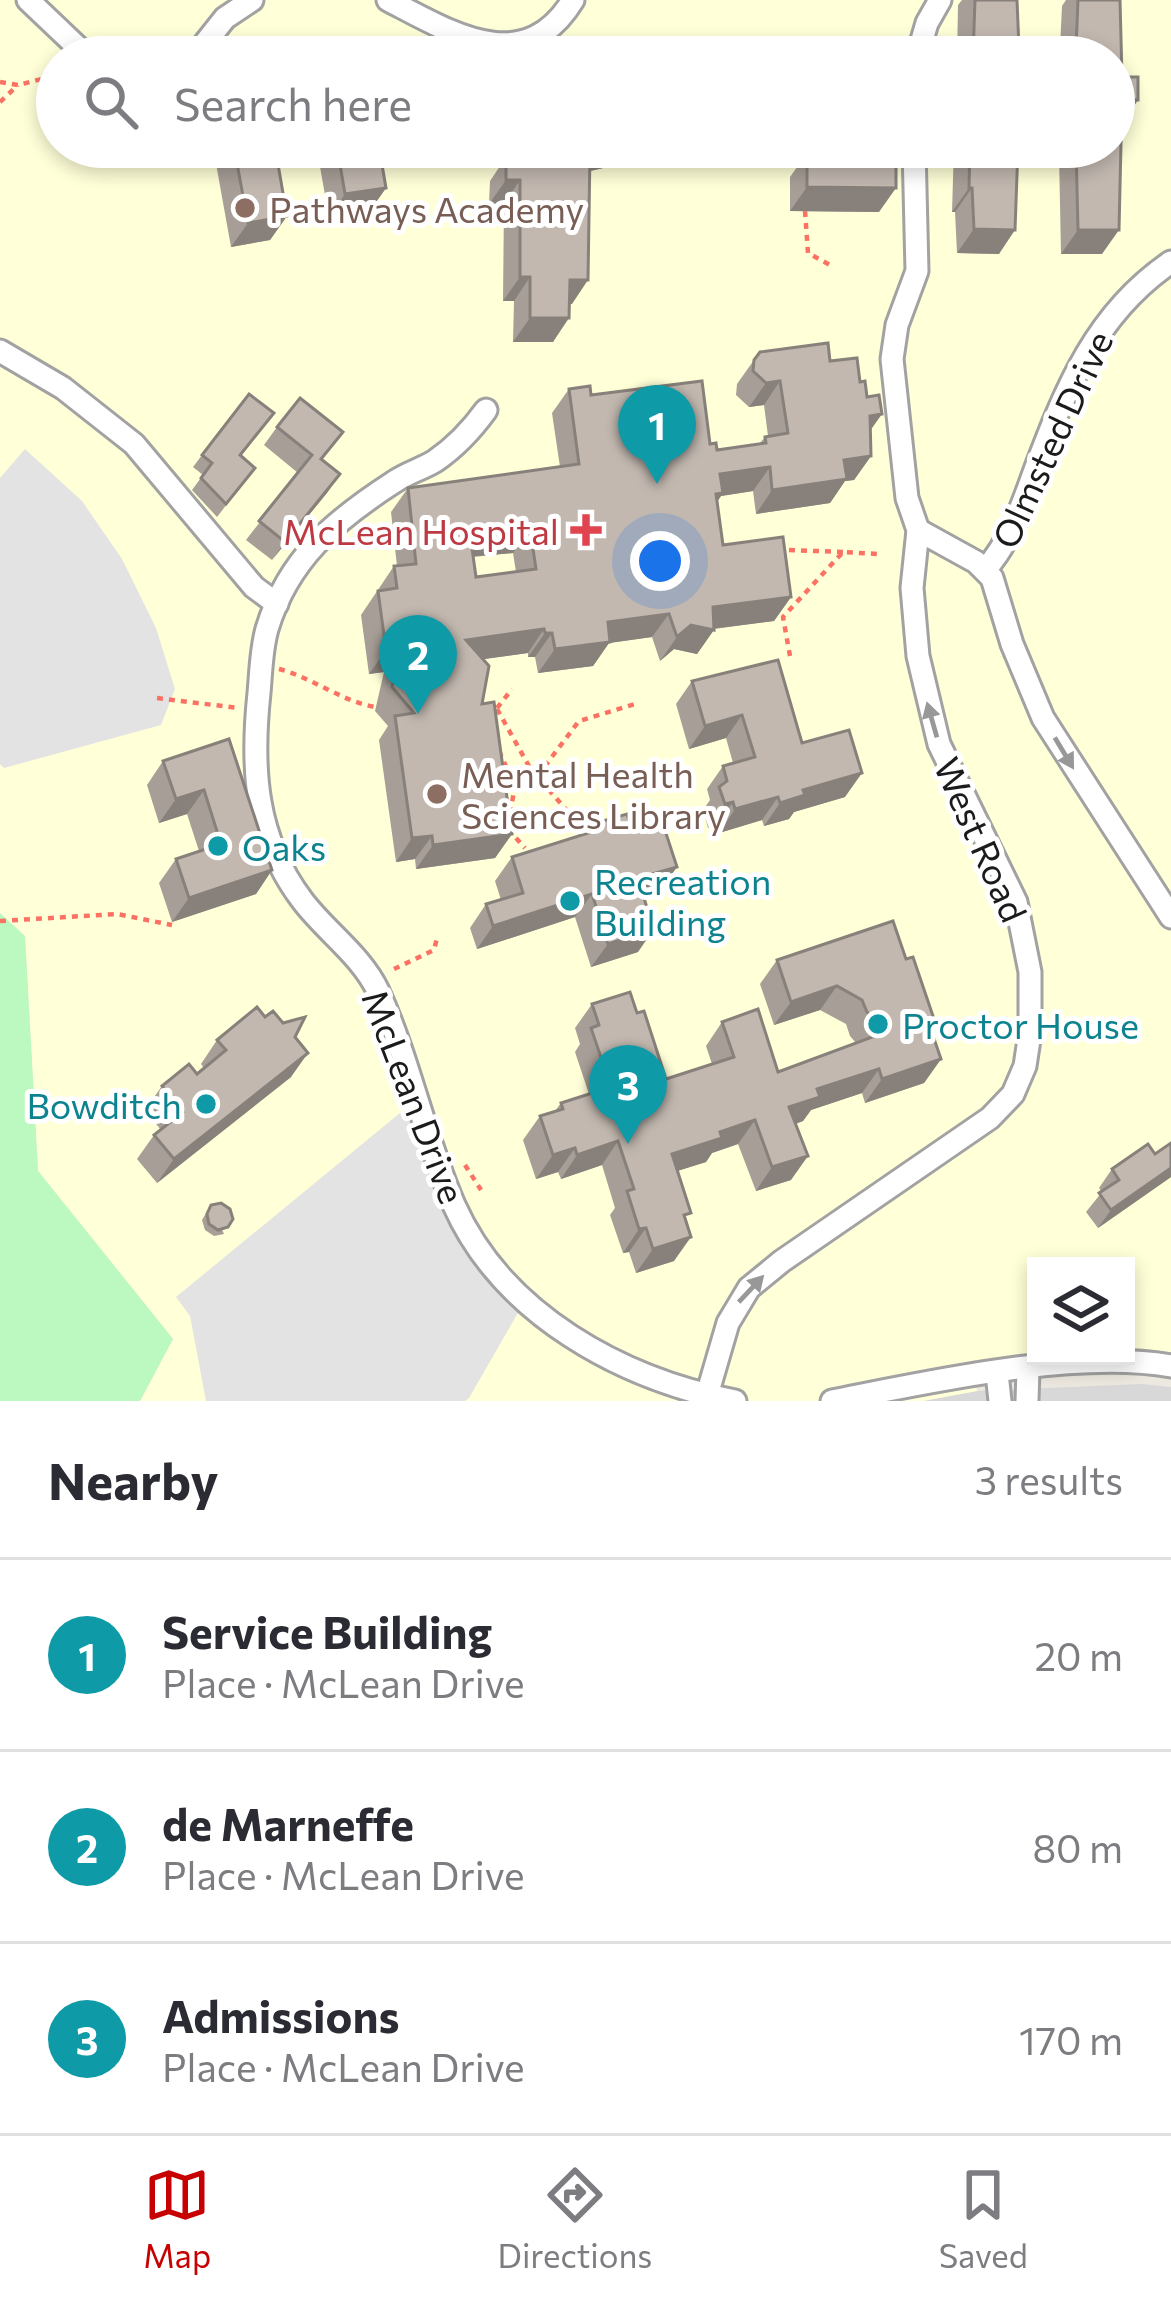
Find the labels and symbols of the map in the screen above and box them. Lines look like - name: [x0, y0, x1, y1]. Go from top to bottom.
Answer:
- place label: Pathways Academy: [269, 186, 584, 230]
- marker: Pathways Academy: [232, 195, 258, 221]
- street label: Olmsted Drive: [982, 323, 1120, 555]
- pin: 1: [618, 385, 696, 484]
- place label: McLean Hospital: [283, 508, 559, 552]
- marker: McLean Hospital: [570, 514, 602, 546]
- your location: [630, 531, 690, 591]
- pin: 2: [379, 615, 457, 714]
- one-way arrow: [922, 701, 940, 737]
- one-way arrow: [1053, 736, 1074, 770]
- street label: West Road: [926, 750, 1038, 928]
- place label: Mental Health Sciences Library: [461, 751, 726, 836]
- marker: Mental Health Sciences Library: [424, 781, 450, 807]
- place label: Oaks: [242, 824, 326, 868]
- marker: Oaks: [205, 833, 231, 859]
- place label: Recreation Building: [594, 858, 771, 943]
- marker: Recreation Building: [557, 888, 583, 914]
- street label: McLean Drive: [354, 983, 476, 1209]
- place label: Proctor House: [902, 1002, 1139, 1046]
- marker: Proctor House: [865, 1011, 891, 1037]
- pin: 3: [589, 1045, 667, 1144]
- place label: Bowditch: [27, 1082, 182, 1126]
- marker: Bowditch: [193, 1091, 219, 1117]
- one-way arrow: [737, 1275, 764, 1304]

